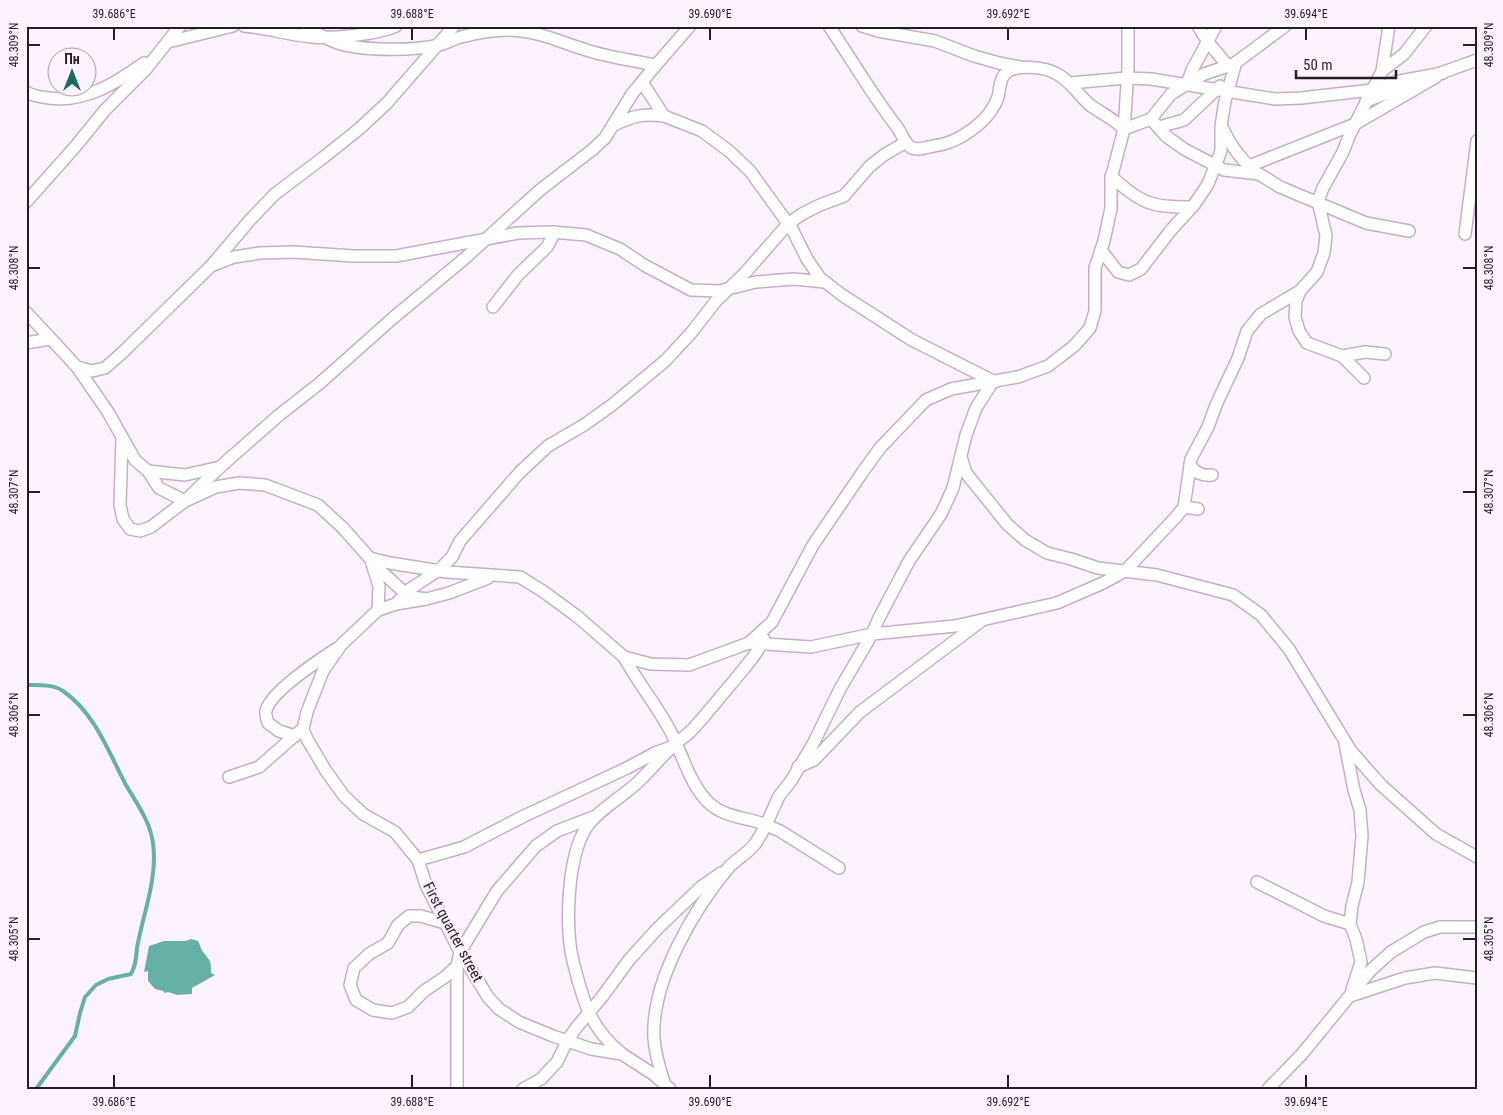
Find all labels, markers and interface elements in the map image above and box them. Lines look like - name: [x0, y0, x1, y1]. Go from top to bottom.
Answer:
- text: 39.686°E: [92, 7, 136, 21]
- text: 39.688°E: [390, 7, 434, 21]
- text: 39.690°E: [688, 7, 732, 21]
- text: 39.692°E: [986, 7, 1030, 21]
- text: 39.694°E: [1284, 7, 1328, 21]
- text: 48.309°N: [7, 23, 21, 67]
- text: 48.309°N: [1482, 23, 1496, 67]
- north arrow: [48, 48, 98, 98]
- scale bar: [1296, 48, 1396, 80]
- text: Пн: [64, 51, 80, 67]
- text: 50 m: [1303, 56, 1333, 74]
- text: 48.308°N: [7, 246, 21, 290]
- text: 48.308°N: [1482, 246, 1496, 290]
- text: 48.307°N: [7, 470, 21, 514]
- text: 48.307°N: [1482, 470, 1496, 514]
- text: 48.306°N: [7, 693, 21, 737]
- text: 48.306°N: [1482, 693, 1496, 737]
- street label: First quarter street: [419, 879, 487, 985]
- text: 48.305°N: [7, 917, 21, 961]
- text: 48.305°N: [1482, 917, 1496, 961]
- text: 39.686°E: [92, 1095, 136, 1109]
- text: 39.688°E: [390, 1095, 434, 1109]
- text: 39.690°E: [688, 1095, 732, 1109]
- text: 39.692°E: [986, 1095, 1030, 1109]
- text: 39.694°E: [1284, 1095, 1328, 1109]

